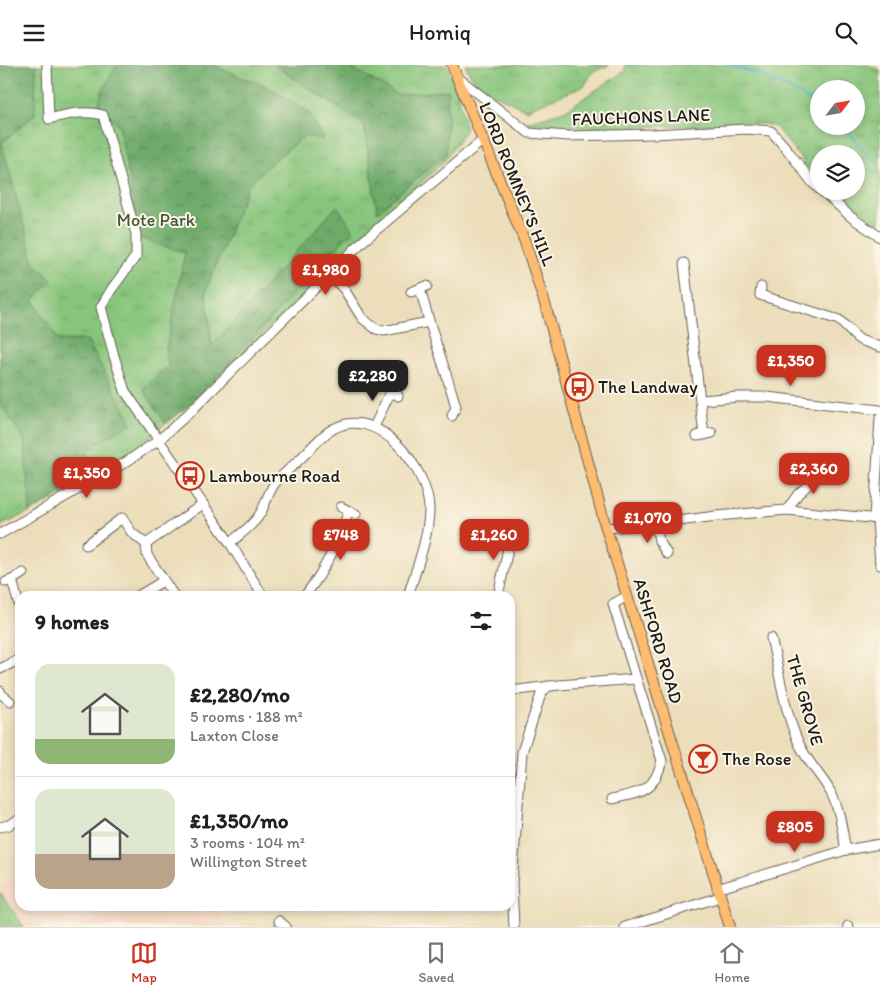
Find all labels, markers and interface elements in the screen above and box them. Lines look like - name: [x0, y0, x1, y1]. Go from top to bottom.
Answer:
- icon: menu: [20, 19, 48, 47]
- text: Homiq: [409, 19, 471, 46]
- icon: search: [832, 19, 860, 47]
- north arrow: [810, 80, 865, 135]
- map controls: [810, 80, 865, 200]
- street label: LORD ROMNEY'S HILL: [474, 99, 560, 269]
- street label: FAUCHONS LANE: [572, 104, 710, 130]
- button: layers: [810, 145, 865, 200]
- park label: Mote Park: [117, 209, 196, 231]
- pin: £1,980: [285, 253, 367, 296]
- text: £1,980: [303, 260, 349, 279]
- pin: £1,350: [750, 345, 832, 387]
- text: £1,350: [768, 351, 814, 370]
- pin: £2,280: [332, 359, 414, 402]
- text: £2,280: [349, 366, 397, 385]
- bus stop icon: The Landway: [564, 372, 594, 402]
- place label: The Landway: [598, 376, 698, 398]
- pin: £2,360: [773, 453, 855, 495]
- pin: £1,350: [46, 457, 128, 499]
- text: £2,360: [790, 459, 838, 478]
- bus stop icon: Lambourne Road: [175, 461, 205, 491]
- text: £1,350: [64, 463, 110, 482]
- place label: Lambourne Road: [209, 465, 340, 487]
- pin: £1,070: [607, 501, 689, 544]
- text: £1,070: [624, 508, 672, 527]
- pin: £748: [311, 519, 371, 561]
- pin: £1,260: [453, 519, 535, 561]
- text: £748: [324, 525, 358, 544]
- text: £1,260: [471, 525, 517, 544]
- street label: ASHFORD ROAD: [628, 576, 688, 706]
- icon: filters: [467, 607, 495, 635]
- text: 9 homes: [35, 609, 109, 634]
- street label: THE GROVE: [782, 652, 828, 748]
- text: £2,280/mo: [190, 682, 290, 707]
- icon: home: [75, 684, 135, 744]
- text: 5 rooms · 188 m²: [190, 707, 303, 726]
- text: Laxton Close: [190, 726, 279, 745]
- bar icon: The Rose: [688, 744, 718, 774]
- place label: The Rose: [722, 748, 791, 770]
- text: £1,350/mo: [190, 808, 289, 833]
- icon: home: [75, 809, 135, 869]
- pin: £805: [765, 811, 825, 853]
- text: £805: [777, 817, 813, 836]
- text: 3 rooms · 104 m²: [190, 833, 305, 852]
- text: Willington Street: [190, 852, 307, 871]
- tab: Map: [130, 939, 158, 986]
- tab: Saved: [418, 939, 454, 986]
- tab: Home: [715, 939, 750, 986]

